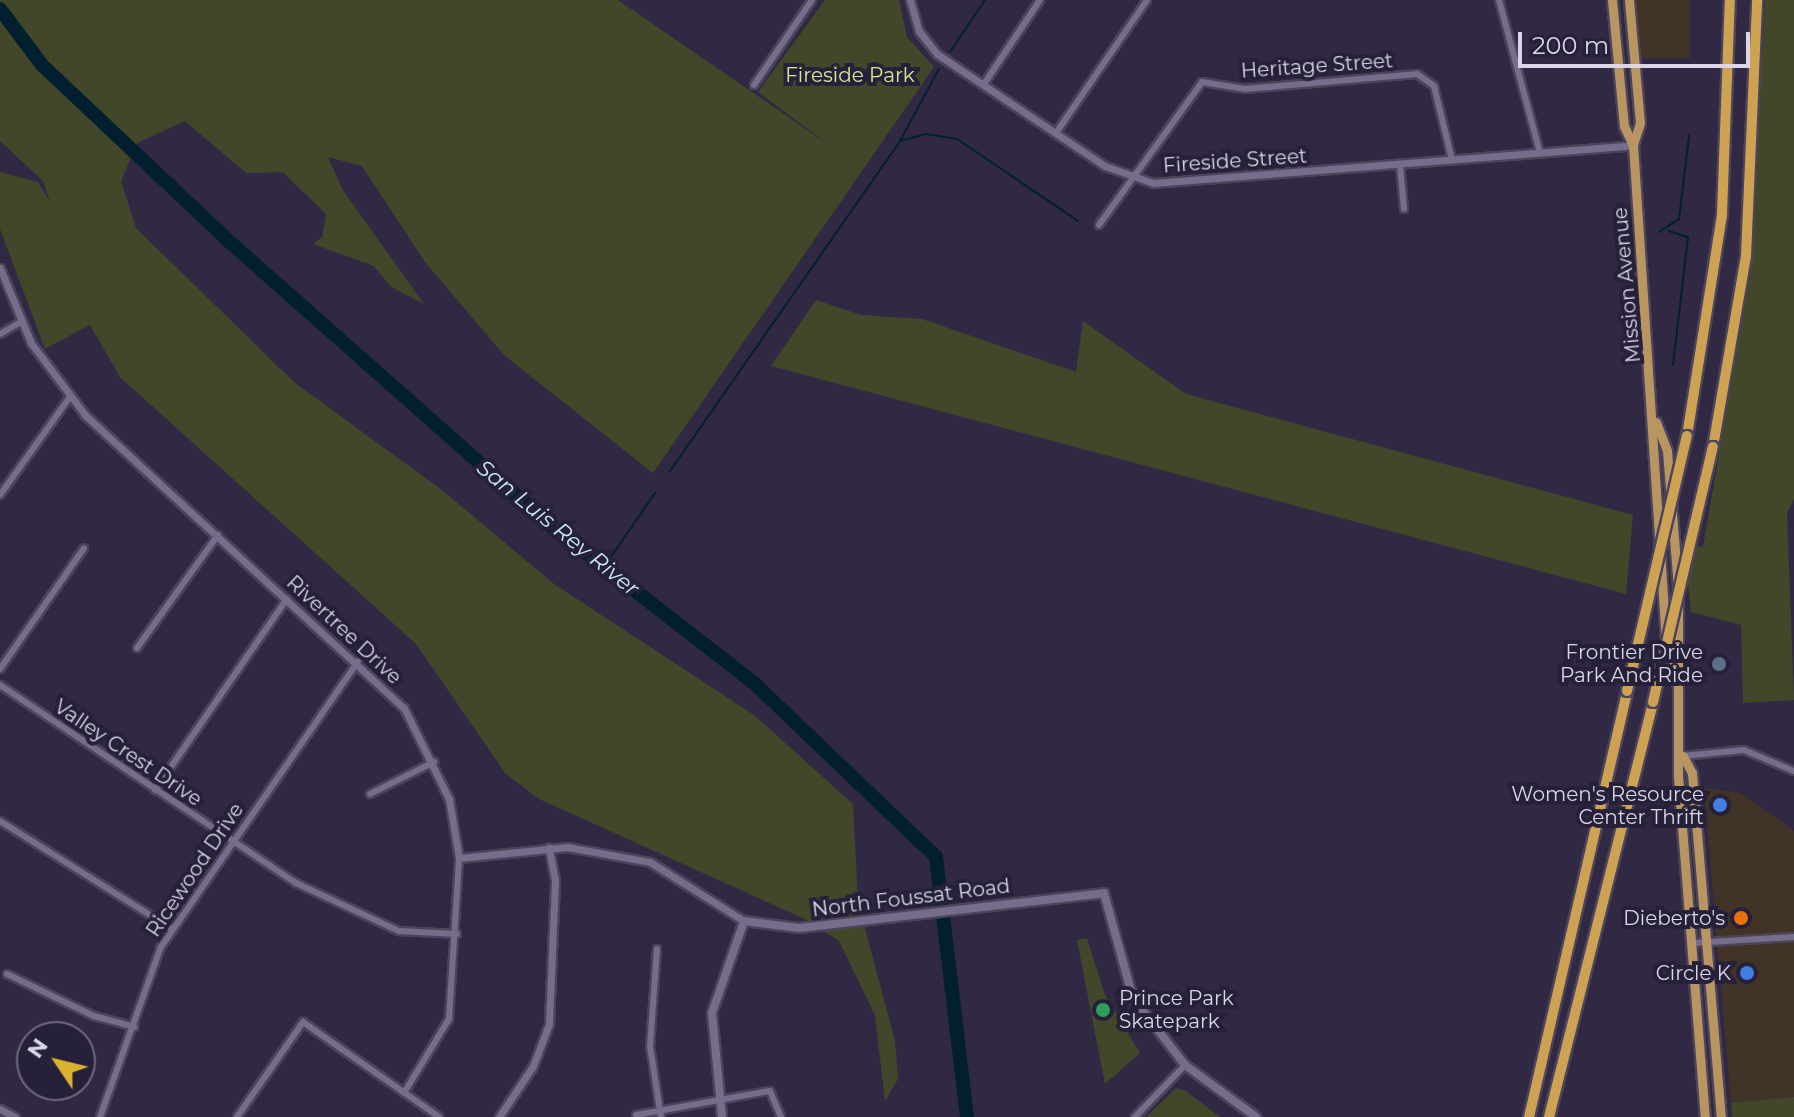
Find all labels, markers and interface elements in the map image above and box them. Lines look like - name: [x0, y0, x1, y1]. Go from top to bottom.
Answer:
- scale bar: [1522, 16, 1754, 66]
- text: 200 m: [1532, 31, 1609, 60]
- street label: Heritage Street: [1240, 49, 1394, 83]
- park label: Fireside Park: [785, 63, 915, 87]
- street label: Fireside Street: [1162, 144, 1308, 178]
- street label: Mission Avenue: [1608, 206, 1646, 364]
- water label: San Luis Rey River: [471, 454, 645, 602]
- street label: Rivertree Drive: [282, 571, 406, 689]
- place label: Frontier Drive Park And Ride: [1560, 640, 1703, 687]
- marker: Frontier Drive Park And Ride: [1710, 655, 1728, 673]
- street label: Valley Crest Drive: [50, 695, 206, 811]
- place label: Women's Resource Center Thrift: [1511, 782, 1704, 829]
- marker: Women's Resource Center Thrift: [1711, 796, 1729, 814]
- street label: Ricewood Drive: [141, 798, 249, 942]
- street label: North Foussat Road: [811, 874, 1011, 922]
- place label: Dieberto's: [1623, 906, 1725, 930]
- marker: Dieberto's: [1732, 909, 1750, 927]
- place label: Circle K: [1656, 961, 1731, 985]
- marker: Circle K: [1738, 964, 1756, 982]
- place label: Prince Park Skatepark: [1119, 986, 1234, 1033]
- marker: Prince Park Skatepark: [1094, 1001, 1112, 1019]
- north arrow: [16, 1021, 96, 1101]
- text: N: [21, 1033, 54, 1063]

